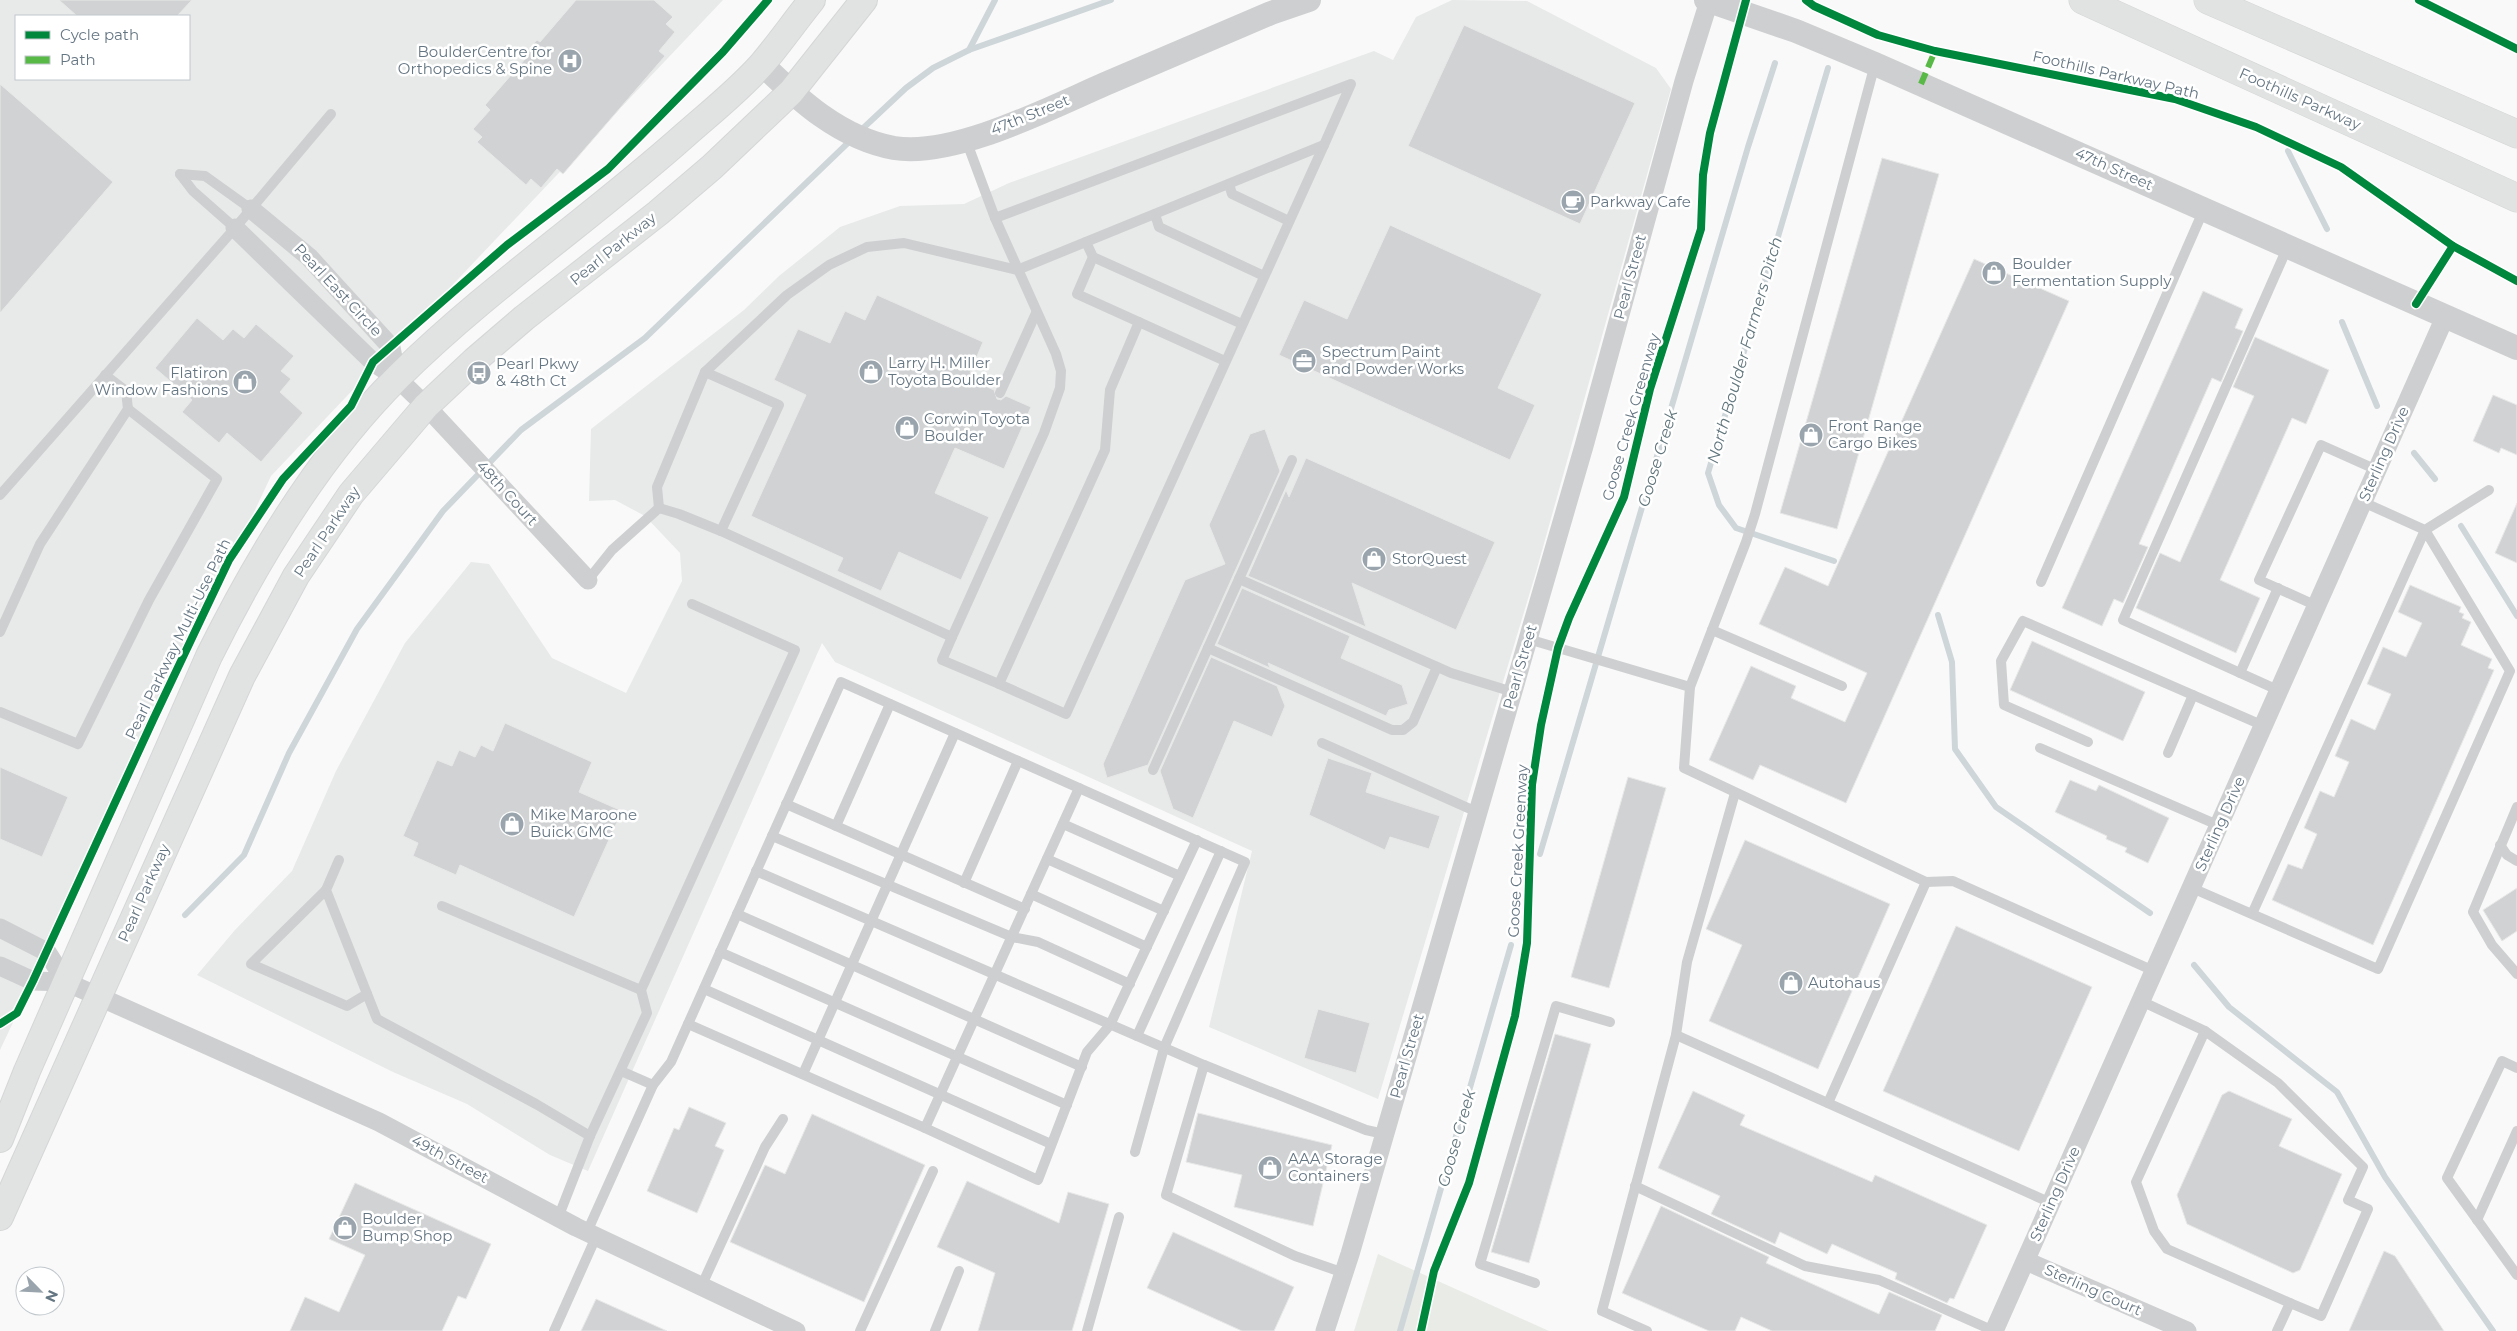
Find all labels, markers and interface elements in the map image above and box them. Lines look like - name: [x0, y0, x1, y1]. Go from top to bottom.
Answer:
- legend: [15, 15, 190, 80]
- text: Cycle path: [60, 25, 139, 44]
- place label: BoulderCentre for Orthopedics & Spine: [398, 42, 552, 78]
- street label: Foothills Parkway Path: [2031, 46, 2201, 103]
- hospital icon: BoulderCentre for Orthopedics & Spine: [557, 48, 583, 74]
- text: Path: [60, 50, 96, 69]
- street label: Foothills Parkway: [2236, 63, 2365, 134]
- street label: 47th Street: [988, 90, 1072, 139]
- street label: 47th Street: [2072, 143, 2156, 194]
- cafe icon: Parkway Cafe: [1560, 189, 1586, 215]
- place label: Parkway Cafe: [1590, 192, 1691, 211]
- street label: Pearl Parkway: [566, 207, 660, 289]
- street label: Pearl Street: [1609, 232, 1650, 322]
- water label: North Boulder Farmers Ditch: [1703, 235, 1786, 466]
- street label: Pearl East Circle: [290, 239, 386, 340]
- place label: Boulder Fermentation Supply: [2012, 254, 2172, 290]
- shop icon: Boulder Fermentation Supply: [1981, 260, 2007, 286]
- street label: Goose Creek Greenway: [1598, 331, 1664, 503]
- place label: Spectrum Paint and Powder Works: [1322, 342, 1464, 378]
- office icon: Spectrum Paint and Powder Works: [1291, 348, 1317, 374]
- place label: Larry H. Miller Toyota Boulder: [888, 353, 1001, 389]
- place label: Pearl Pkwy & 48th Ct: [496, 354, 580, 390]
- shop icon: Larry H. Miller Toyota Boulder: [858, 359, 884, 385]
- bus stop icon: Pearl Pkwy & 48th Ct: [466, 360, 492, 386]
- place label: Flatiron Window Fashions: [95, 363, 228, 399]
- shop icon: Flatiron Window Fashions: [232, 369, 258, 395]
- street label: Sterling Drive: [2354, 403, 2413, 504]
- water label: Goose Creek: [1633, 407, 1681, 509]
- place label: Corwin Toyota Boulder: [924, 409, 1030, 445]
- shop icon: Corwin Toyota Boulder: [894, 415, 920, 441]
- place label: Front Range Cargo Bikes: [1828, 416, 1922, 452]
- shop icon: Front Range Cargo Bikes: [1798, 422, 1824, 448]
- street label: 48th Court: [472, 456, 542, 529]
- street label: Pearl Parkway: [289, 482, 364, 581]
- street label: Pearl Parkway Multi-Use Path: [120, 535, 235, 742]
- shop icon: StorQuest: [1361, 546, 1387, 572]
- place label: StorQuest: [1392, 549, 1467, 568]
- street label: Pearl Street: [1498, 622, 1541, 712]
- street label: Goose Creek Greenway: [1503, 763, 1532, 938]
- street label: Sterling Drive: [2190, 773, 2249, 874]
- place label: Mike Maroone Buick GMC: [530, 805, 637, 841]
- shop icon: Mike Maroone Buick GMC: [499, 811, 525, 837]
- street label: Pearl Parkway: [113, 840, 174, 945]
- shop icon: Autohaus: [1778, 970, 1804, 996]
- place label: Autohaus: [1808, 973, 1880, 992]
- street label: Pearl Street: [1385, 1011, 1428, 1101]
- water label: Goose Creek: [1433, 1086, 1480, 1189]
- street label: 49th Street: [408, 1130, 492, 1187]
- street label: Sterling Drive: [2025, 1143, 2084, 1244]
- place label: AAA Storage Containers: [1288, 1149, 1382, 1185]
- shop icon: AAA Storage Containers: [1257, 1155, 1283, 1181]
- place label: Boulder Bump Shop: [362, 1209, 452, 1245]
- shop icon: Boulder Bump Shop: [332, 1215, 358, 1241]
- street label: Sterling Court: [2042, 1260, 2145, 1319]
- north arrow: [15, 1266, 65, 1316]
- text: N: [41, 1287, 62, 1305]

